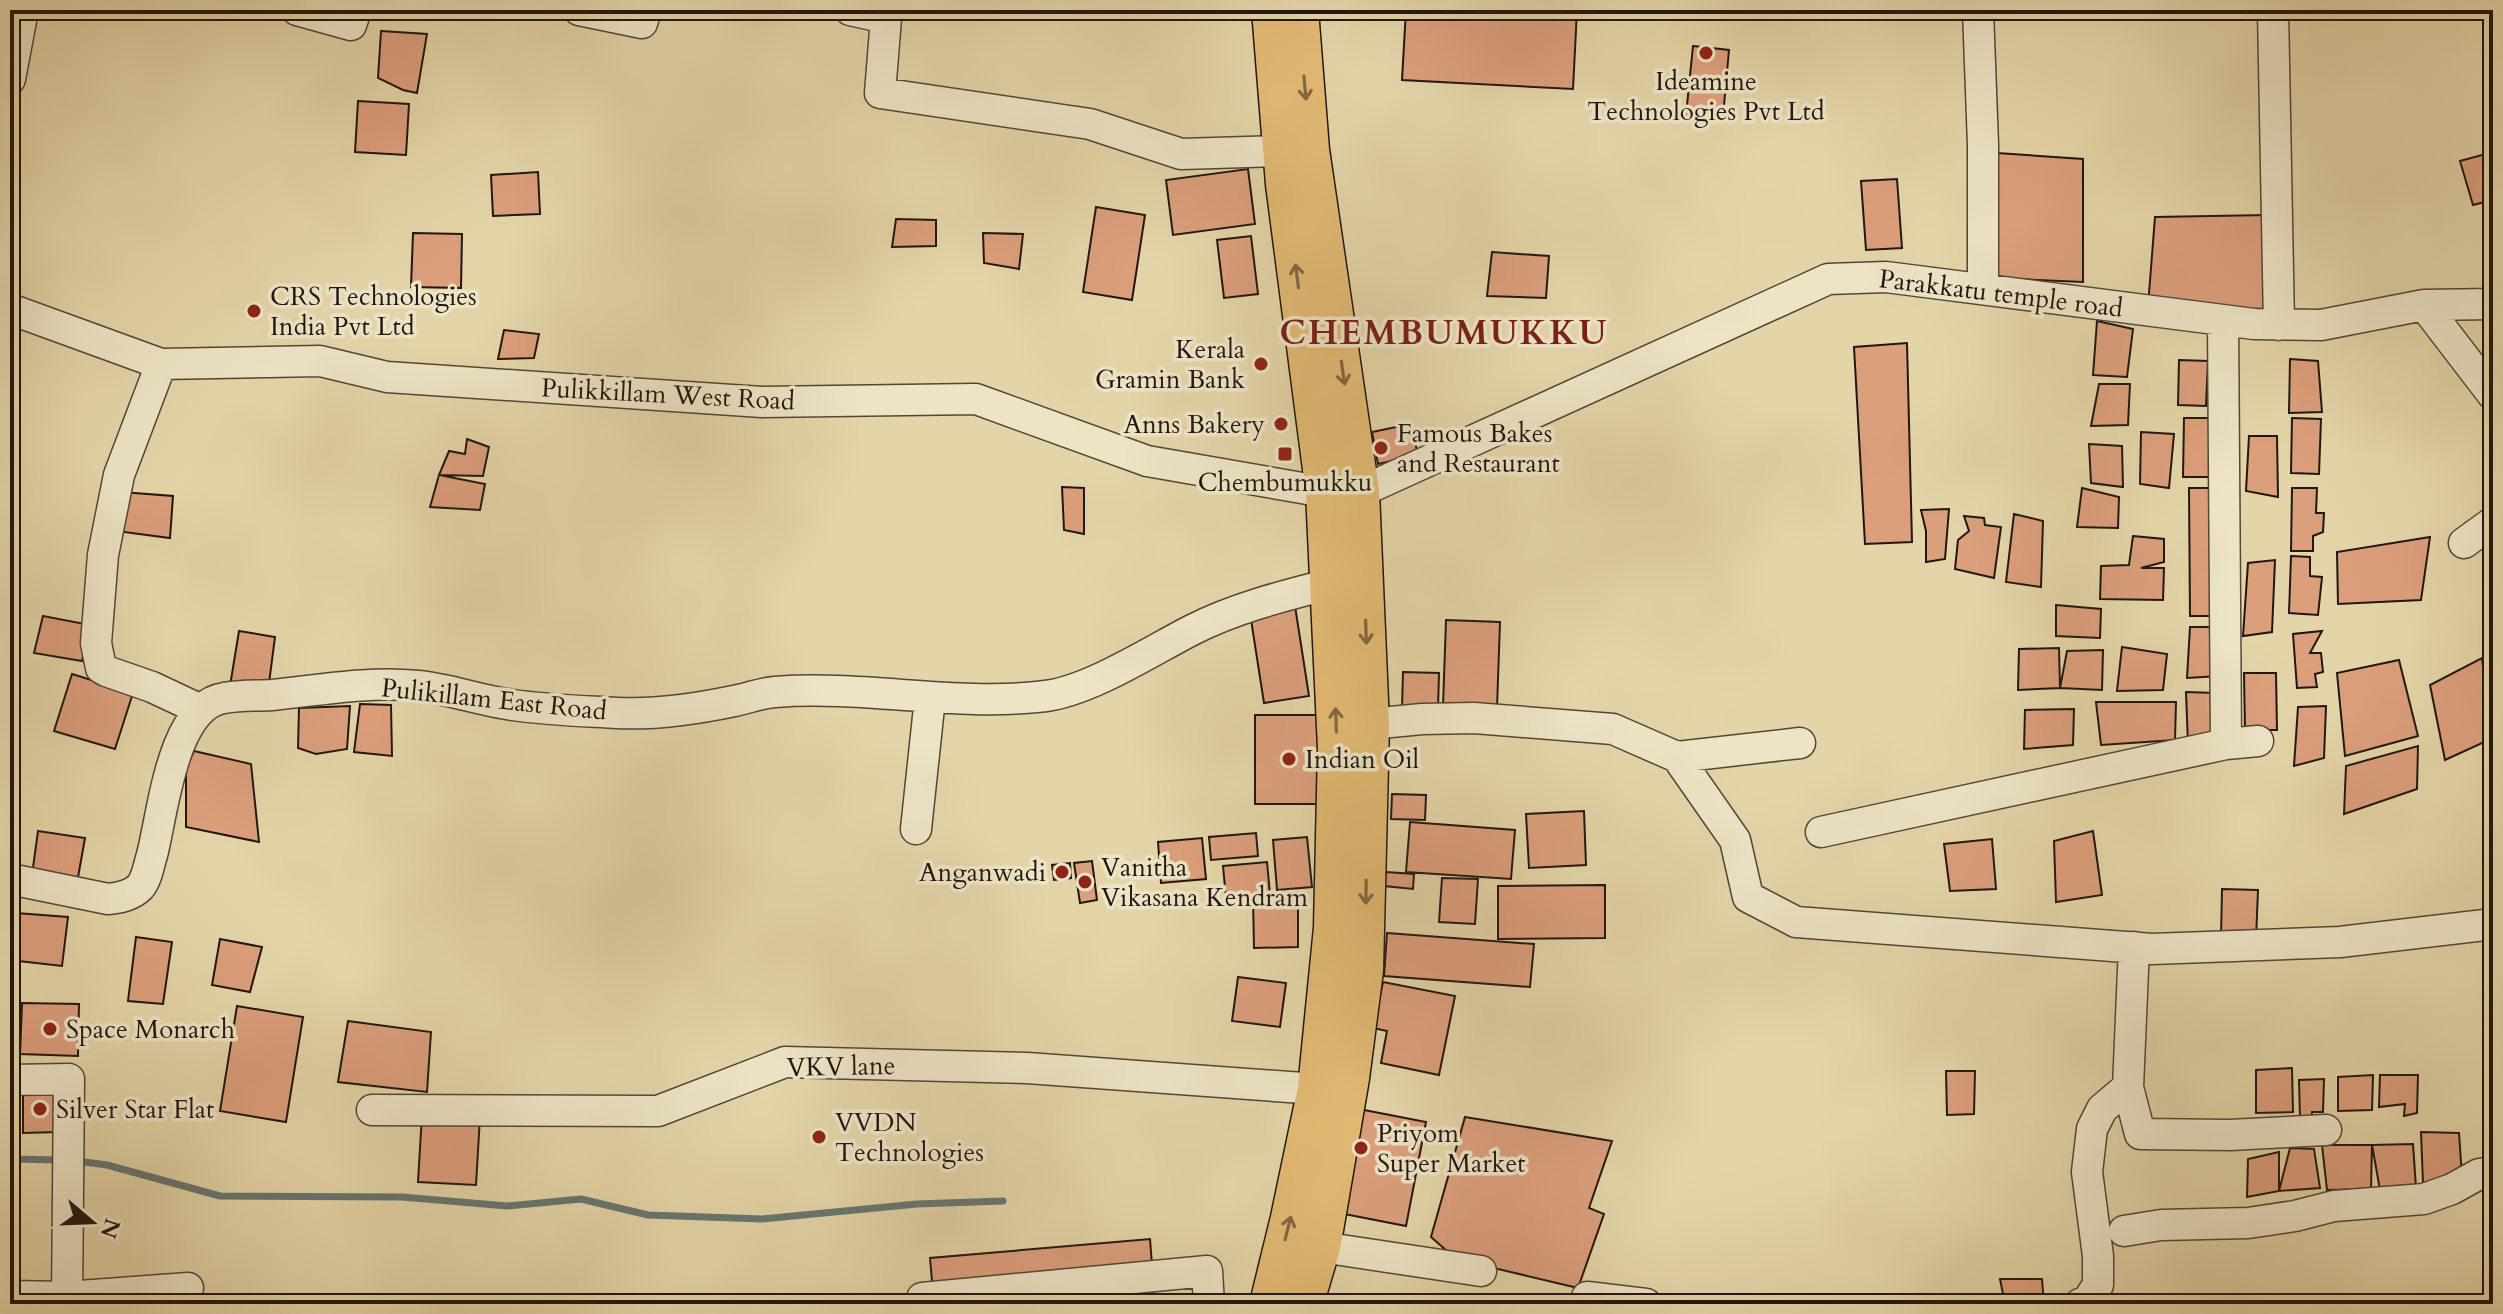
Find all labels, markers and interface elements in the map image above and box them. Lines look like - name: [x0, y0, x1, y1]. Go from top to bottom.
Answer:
- marker: Ideamine Technologies Pvt Ltd: [1697, 44, 1715, 62]
- place label: Ideamine Technologies Pvt Ltd: [1587, 64, 1825, 129]
- one-way arrow: [1297, 74, 1312, 101]
- street label: Parakkatu temple road: [1877, 261, 2125, 326]
- one-way arrow: [1289, 263, 1304, 290]
- place label: CRS Technologies India Pvt Ltd: [270, 279, 477, 344]
- marker: CRS Technologies India Pvt Ltd: [245, 302, 263, 320]
- district label: CHEMBUMUKKU: [1280, 310, 1609, 356]
- place label: Kerala Gramin Bank: [1095, 332, 1245, 397]
- marker: Kerala Gramin Bank: [1252, 355, 1270, 373]
- one-way arrow: [1336, 360, 1351, 385]
- street label: Pulikkillam West Road: [540, 370, 796, 419]
- place label: Anns Bakery: [1123, 407, 1265, 442]
- marker: Anns Bakery: [1272, 415, 1290, 433]
- place label: Famous Bakes and Restaurant: [1397, 416, 1560, 481]
- marker: Famous Bakes and Restaurant: [1372, 439, 1390, 457]
- marker: Chembumukku: [1276, 445, 1294, 463]
- place label: Chembumukku: [1198, 465, 1372, 500]
- one-way arrow: [1359, 618, 1374, 645]
- street label: Pulikillam East Road: [379, 670, 609, 729]
- one-way arrow: [1328, 707, 1343, 734]
- place label: Indian Oil: [1305, 742, 1420, 777]
- marker: Indian Oil: [1280, 750, 1298, 768]
- place label: Vanitha Vikasana Kendram: [1101, 850, 1308, 915]
- place label: Anganwadi: [919, 855, 1046, 890]
- marker: Anganwadi: [1053, 863, 1071, 881]
- marker: Vanitha Vikasana Kendram: [1076, 873, 1094, 891]
- one-way arrow: [1358, 878, 1374, 905]
- place label: Space Monarch: [66, 1012, 235, 1047]
- marker: Space Monarch: [41, 1020, 59, 1038]
- street label: VKV lane: [786, 1048, 896, 1085]
- place label: Silver Star Flat: [56, 1092, 214, 1127]
- marker: Silver Star Flat: [31, 1100, 49, 1118]
- place label: VVDN Technologies: [835, 1105, 984, 1170]
- place label: Priyom Super Market: [1377, 1116, 1526, 1181]
- marker: VVDN Technologies: [810, 1128, 828, 1146]
- marker: Priyom Super Market: [1352, 1139, 1370, 1157]
- north arrow: [52, 1182, 132, 1262]
- text: N: [93, 1214, 127, 1242]
- one-way arrow: [1281, 1216, 1296, 1242]

